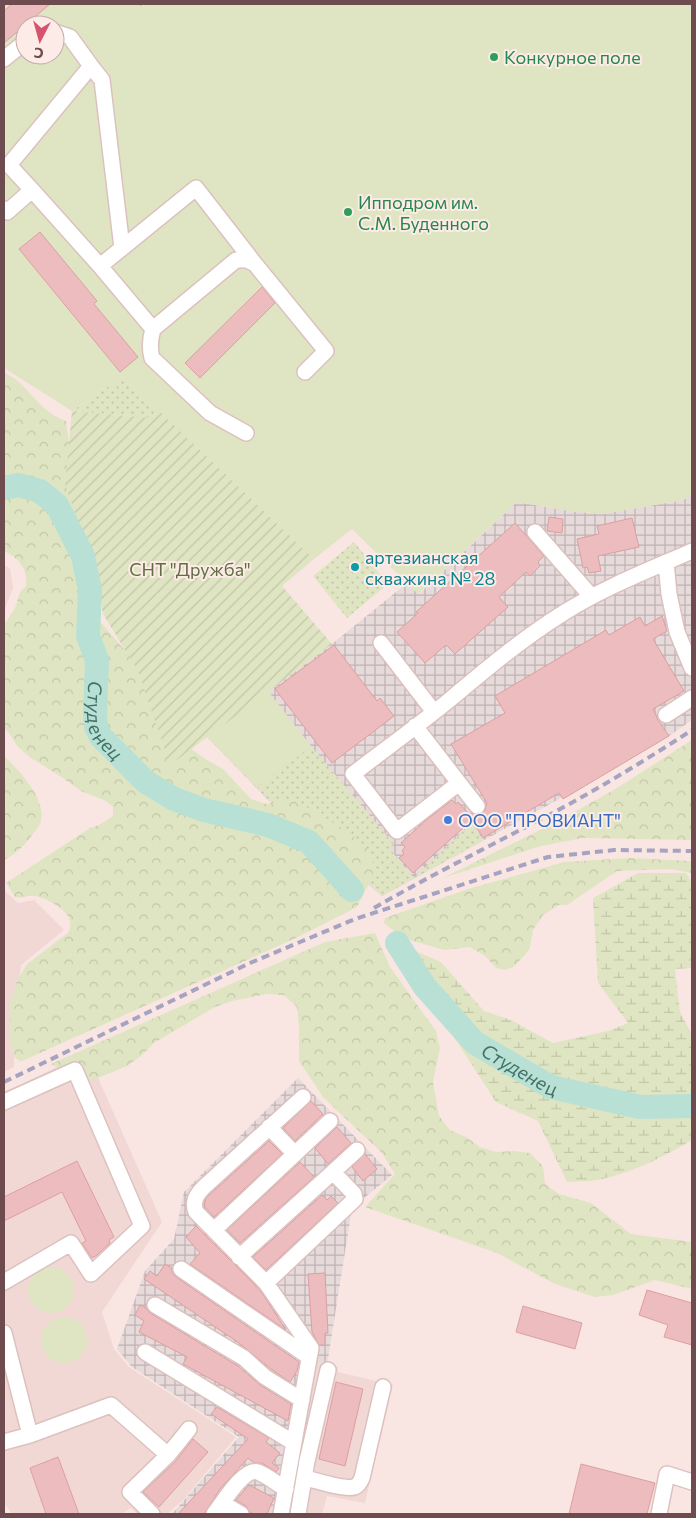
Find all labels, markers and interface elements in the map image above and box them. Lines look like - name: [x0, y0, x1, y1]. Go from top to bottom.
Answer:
- north arrow: [15, 15, 65, 65]
- text: С: [33, 44, 44, 62]
- place label: Конкурное поле: [504, 46, 641, 68]
- marker: Конкурное поле: [488, 51, 500, 63]
- place label: Ипподром им. С.М. Буденного: [358, 191, 489, 234]
- marker: Ипподром им. С.М. Буденного: [342, 206, 354, 218]
- place label: артезианская скважина № 28: [365, 546, 496, 589]
- park label: СНТ "Дружба": [129, 558, 251, 580]
- marker: артезианская скважина № 28: [349, 561, 361, 573]
- water label: Студенец: [83, 681, 128, 764]
- place label: ООО "ПРОВИАНТ": [458, 809, 621, 831]
- marker: ООО "ПРОВИАНТ": [442, 814, 454, 826]
- water label: Студенец: [478, 1038, 559, 1100]

